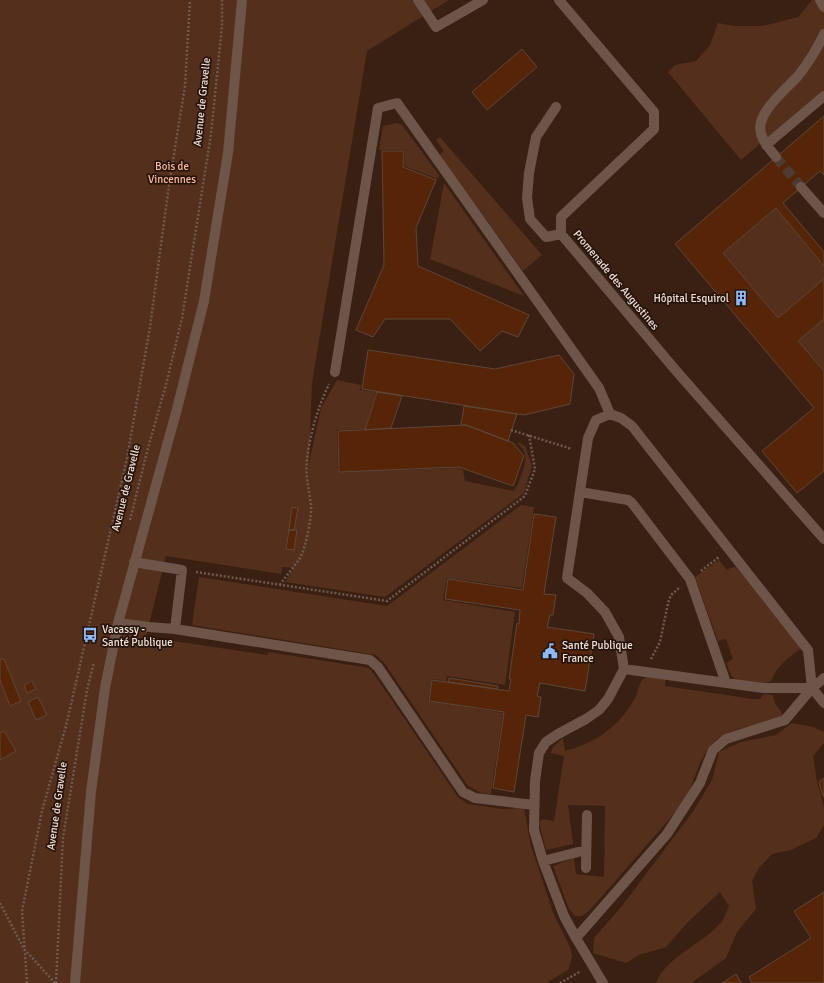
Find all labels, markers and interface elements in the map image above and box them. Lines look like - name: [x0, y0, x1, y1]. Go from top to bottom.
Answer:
- street label: Avenue de Gravelle: [191, 57, 213, 147]
- park label: Bois de Vincennes: [148, 160, 196, 186]
- street label: Promenade des Augustines: [570, 227, 662, 333]
- building icon: Hôpital Esquirol: [732, 289, 750, 307]
- place label: Hôpital Esquirol: [653, 292, 729, 305]
- street label: Avenue de Gravelle: [109, 443, 143, 533]
- place label: Vacassy - Santé Publique: [102, 623, 173, 649]
- bus stop icon: Vacassy - Santé Publique: [81, 626, 99, 644]
- place label: Santé Publique France: [562, 639, 633, 665]
- public building icon: Santé Publique France: [541, 642, 559, 660]
- street label: Avenue de Gravelle: [44, 761, 70, 851]

